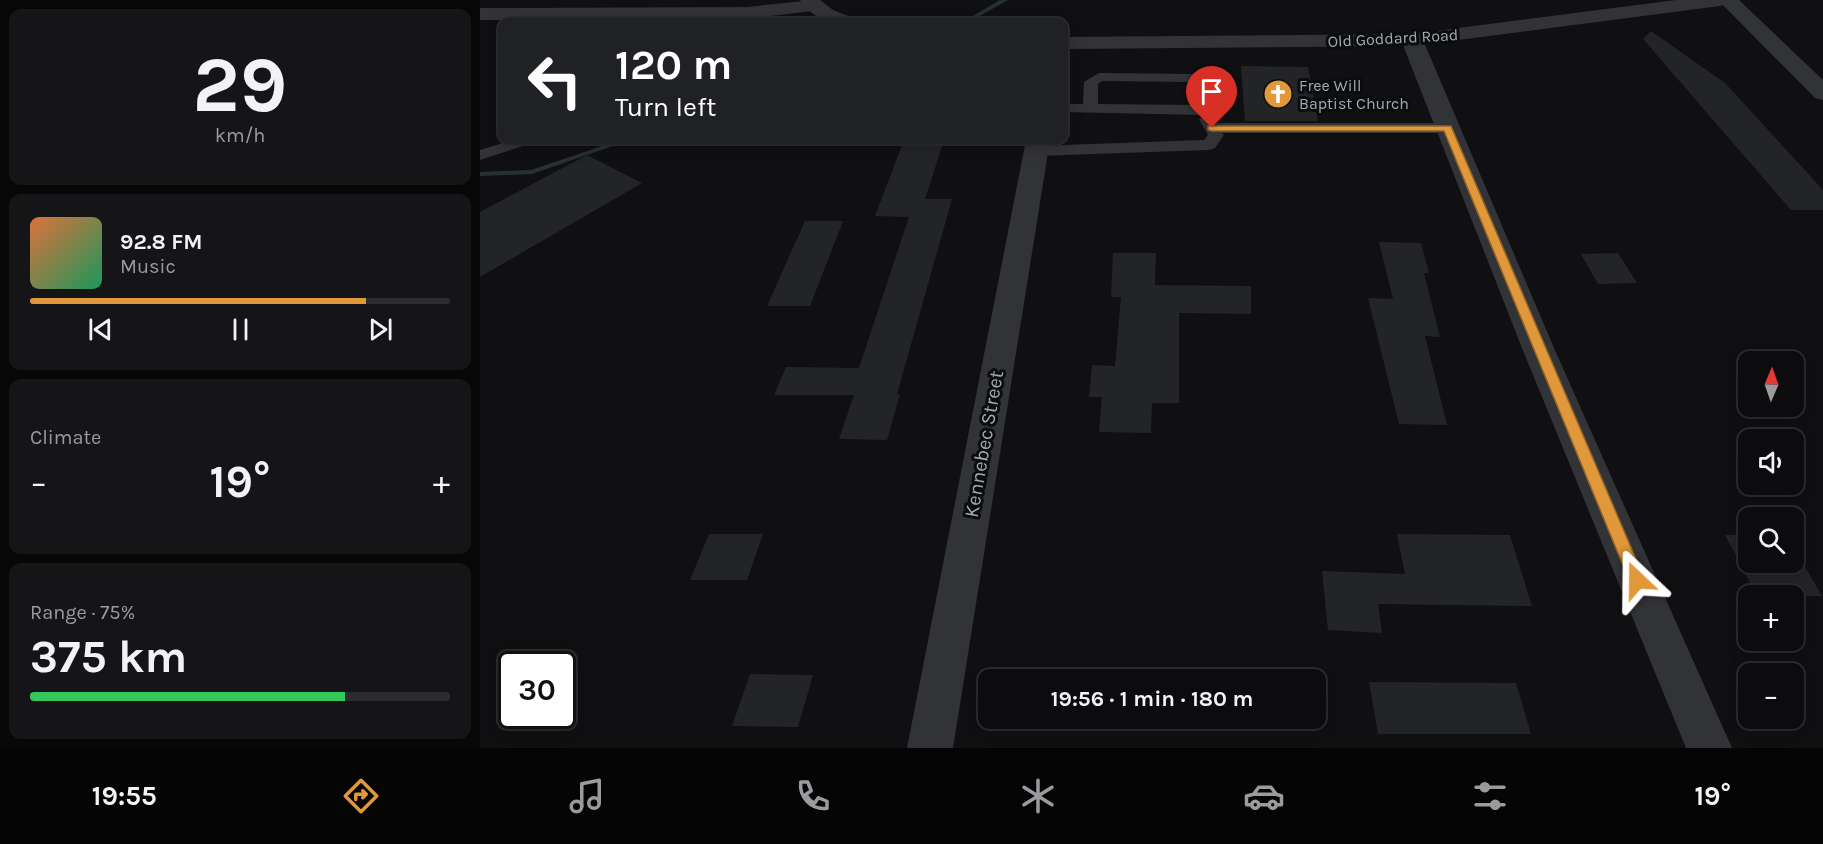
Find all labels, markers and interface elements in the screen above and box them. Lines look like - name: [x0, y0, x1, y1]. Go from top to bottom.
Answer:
- street label: Old Goddard Road: [1327, 25, 1459, 51]
- text: 29: [193, 39, 287, 131]
- text: 120 m: [615, 40, 732, 90]
- icon: left: [516, 42, 594, 120]
- pin: [1186, 66, 1237, 128]
- icon: arrive: [1195, 75, 1228, 108]
- place label: Free Will Baptist Church: [1299, 76, 1409, 113]
- church icon: Free Will Baptist Church: [1262, 78, 1294, 110]
- text: Turn left: [615, 91, 716, 123]
- text: km/h: [215, 124, 265, 147]
- text: 92.8 FM: [120, 229, 203, 255]
- text: Music: [120, 255, 176, 278]
- icon: previous: [84, 313, 117, 346]
- icon: pause: [224, 313, 257, 346]
- icon: next: [364, 313, 397, 346]
- north arrow: [1738, 351, 1804, 417]
- map controls: [1738, 351, 1804, 729]
- street label: Kennebec Street: [960, 368, 1008, 519]
- text: Climate: [30, 426, 101, 449]
- button: sound: [1738, 429, 1804, 495]
- text: 19°: [210, 456, 270, 508]
- text: −: [30, 463, 47, 501]
- text: +: [433, 463, 450, 501]
- button: search: [1738, 507, 1804, 573]
- position arrow: [1605, 548, 1669, 612]
- button: +: [1738, 585, 1804, 651]
- text: Range · 75%: [30, 601, 135, 624]
- text: 375 km: [30, 631, 187, 683]
- speed limit sign: 30: [498, 651, 576, 729]
- button: −: [1738, 663, 1804, 729]
- text: 19:56 · 1 min · 180 m: [1051, 686, 1253, 712]
- icon: directions: [340, 775, 382, 817]
- icon: music: [566, 775, 608, 817]
- icon: phone: [792, 775, 834, 817]
- icon: climate: [1017, 775, 1059, 817]
- icon: car: [1243, 775, 1285, 817]
- icon: filters: [1469, 775, 1511, 817]
- text: 19:55: [92, 780, 157, 812]
- text: 19°: [1694, 780, 1731, 812]

